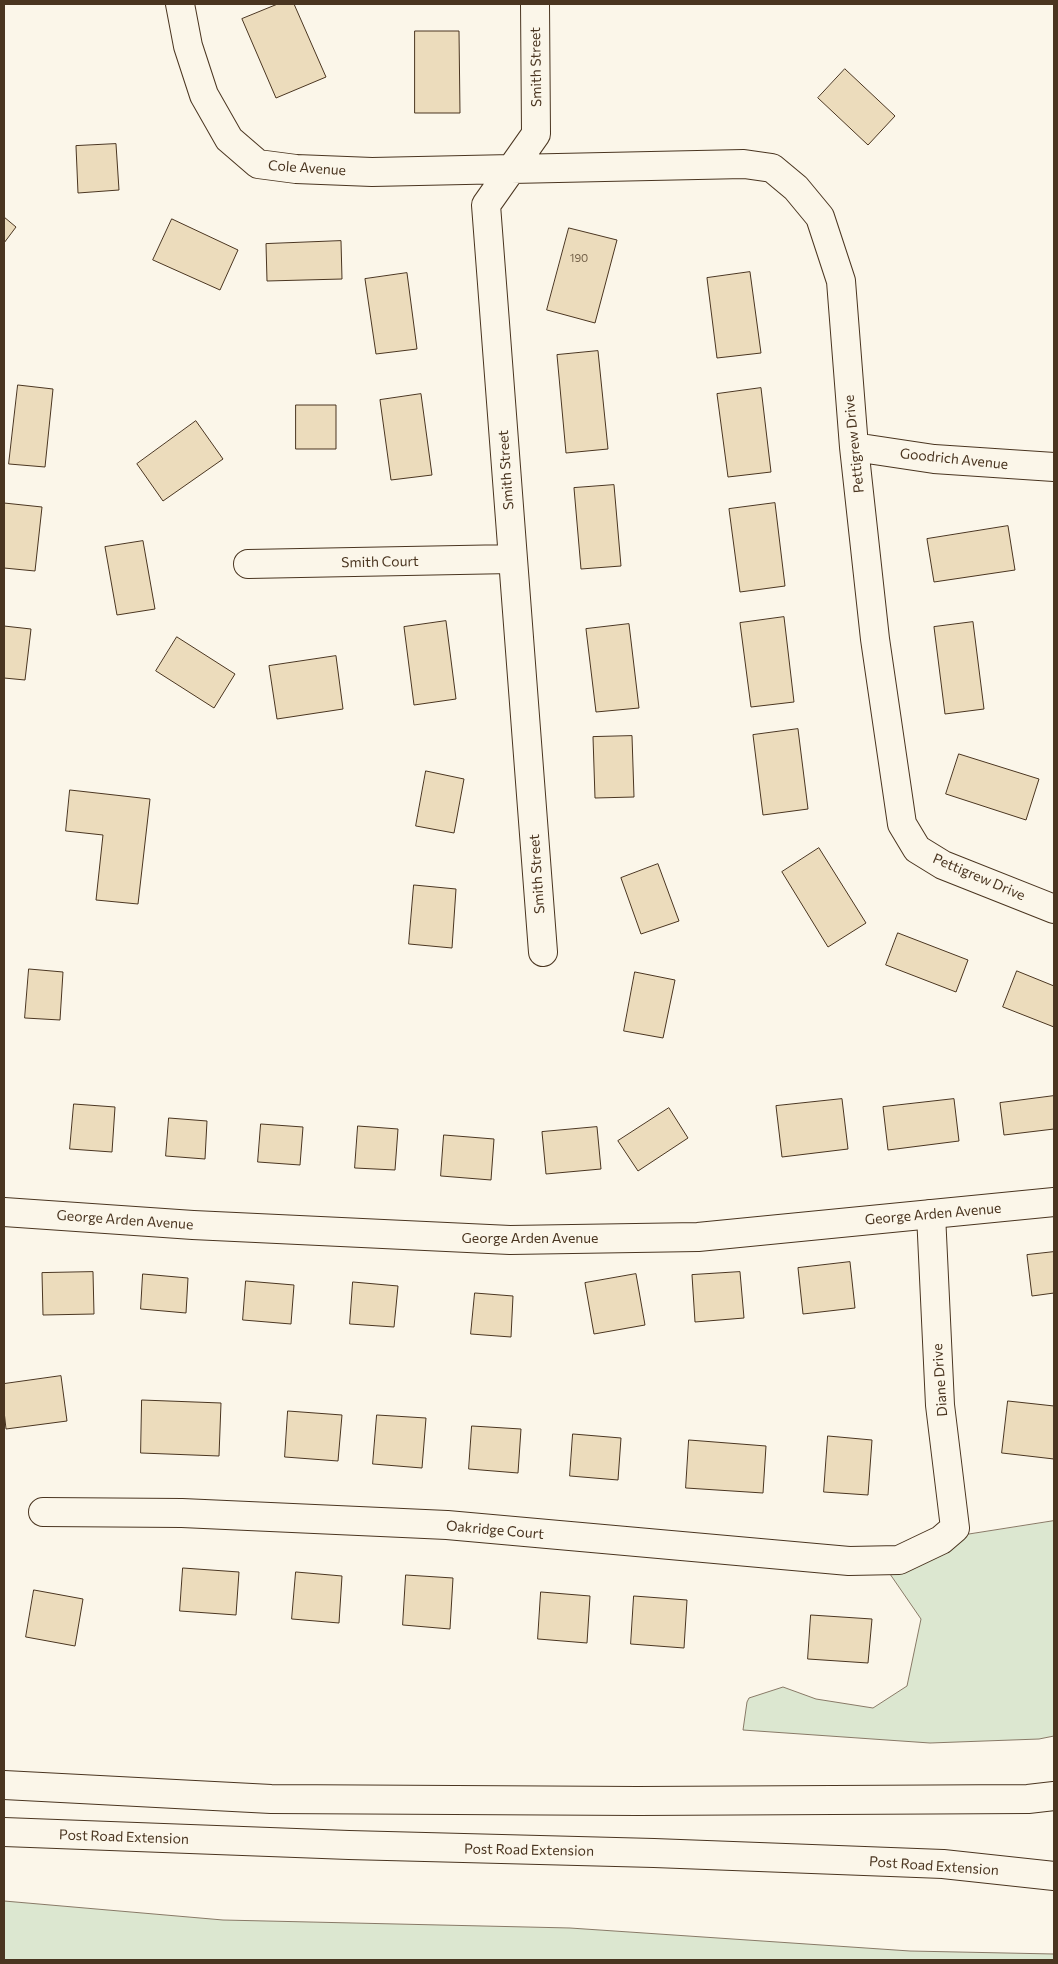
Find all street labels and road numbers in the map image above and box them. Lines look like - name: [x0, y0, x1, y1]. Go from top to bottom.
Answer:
- street label: Smith Street: [527, 27, 545, 107]
- street label: Cole Avenue: [267, 157, 347, 179]
- street label: Pettigrew Drive: [840, 394, 868, 494]
- street label: Smith Street: [495, 429, 517, 511]
- street label: Goodrich Avenue: [899, 445, 1009, 473]
- street label: Smith Court: [341, 553, 419, 571]
- street label: Smith Street: [526, 833, 548, 915]
- street label: Pettigrew Drive: [930, 850, 1028, 904]
- street label: George Arden Avenue: [864, 1200, 1002, 1228]
- street label: George Arden Avenue: [56, 1207, 194, 1233]
- street label: George Arden Avenue: [462, 1230, 598, 1246]
- street label: Diane Drive: [929, 1343, 951, 1417]
- street label: Oakridge Court: [445, 1517, 545, 1543]
- street label: Post Road Extension: [59, 1826, 189, 1848]
- street label: Post Road Extension: [464, 1840, 594, 1860]
- street label: Post Road Extension: [869, 1853, 999, 1879]

